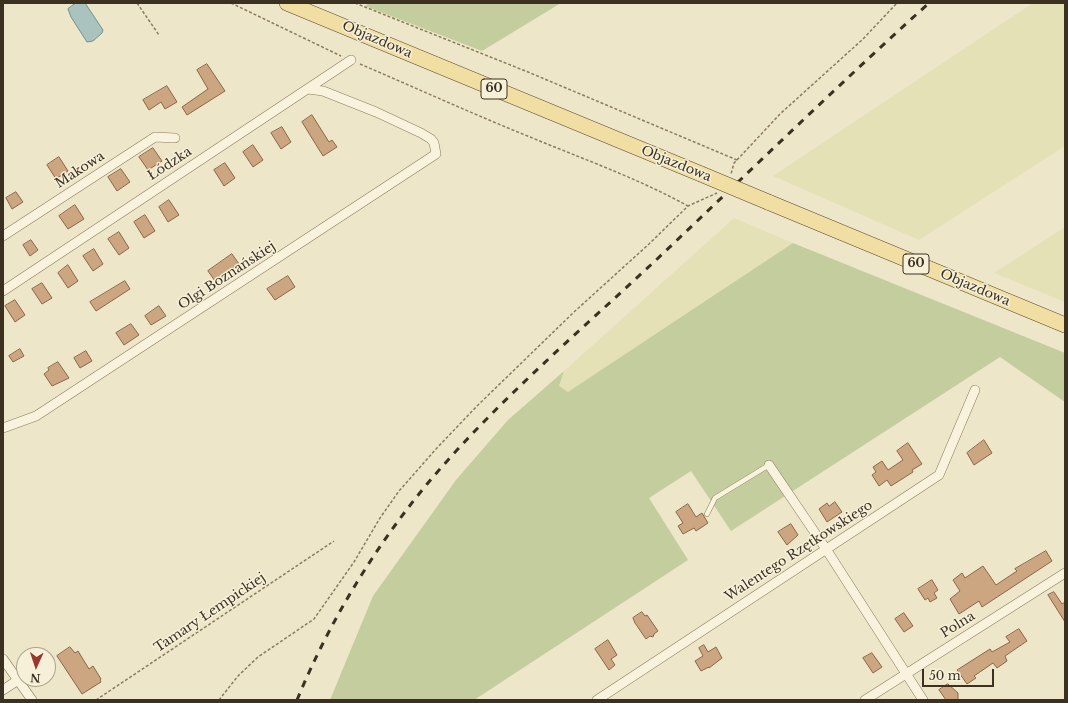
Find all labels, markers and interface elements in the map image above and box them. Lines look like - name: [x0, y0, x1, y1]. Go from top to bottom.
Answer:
- street label: Objazdowa: [340, 18, 414, 62]
- road number: 60: [481, 79, 507, 99]
- street label: Objazdowa: [639, 143, 713, 185]
- street label: Łódzka: [145, 144, 195, 184]
- street label: Makowa: [53, 148, 107, 192]
- street label: Olgi Boznańskiej: [175, 239, 279, 313]
- road number: 60: [903, 254, 929, 274]
- street label: Objazdowa: [938, 266, 1012, 310]
- street label: Walentego Rzętkowskiego: [722, 497, 876, 605]
- street label: Tamary Łempickiej: [151, 570, 269, 656]
- street label: Polna: [938, 608, 978, 642]
- north arrow: [16, 647, 56, 687]
- scale bar: [924, 661, 996, 687]
- text: 50 m: [929, 668, 961, 683]
- text: N: [30, 671, 41, 685]

